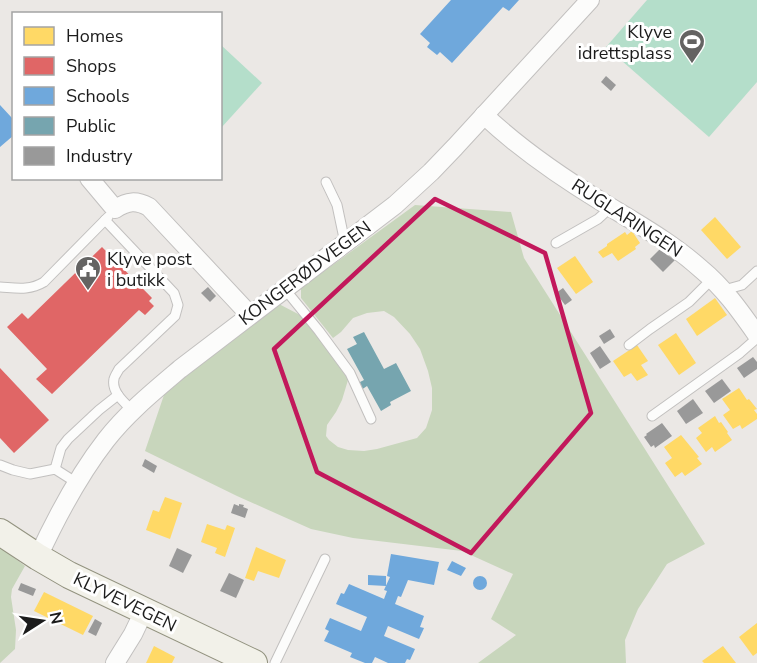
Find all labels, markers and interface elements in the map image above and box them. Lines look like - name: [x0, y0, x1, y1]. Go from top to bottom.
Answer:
- legend: [12, 12, 222, 180]
- place label: Klyve idrettsplass: [578, 20, 672, 65]
- text: Homes: [66, 24, 123, 48]
- sports icon: Klyve idrettsplass: [677, 27, 707, 65]
- text: Shops: [66, 54, 116, 78]
- text: Schools: [66, 84, 130, 108]
- text: Public: [66, 114, 116, 138]
- text: Industry: [66, 144, 133, 168]
- street label: RUGLARINGEN: [567, 173, 687, 263]
- street label: KONGERØDVEGEN: [234, 215, 376, 331]
- place label: Klyve post i butikk: [107, 247, 192, 292]
- public building icon: Klyve post i butikk: [73, 254, 103, 292]
- street label: KLYVEVEGEN: [69, 567, 181, 637]
- north arrow: [12, 591, 72, 651]
- text: N: [44, 610, 68, 626]

